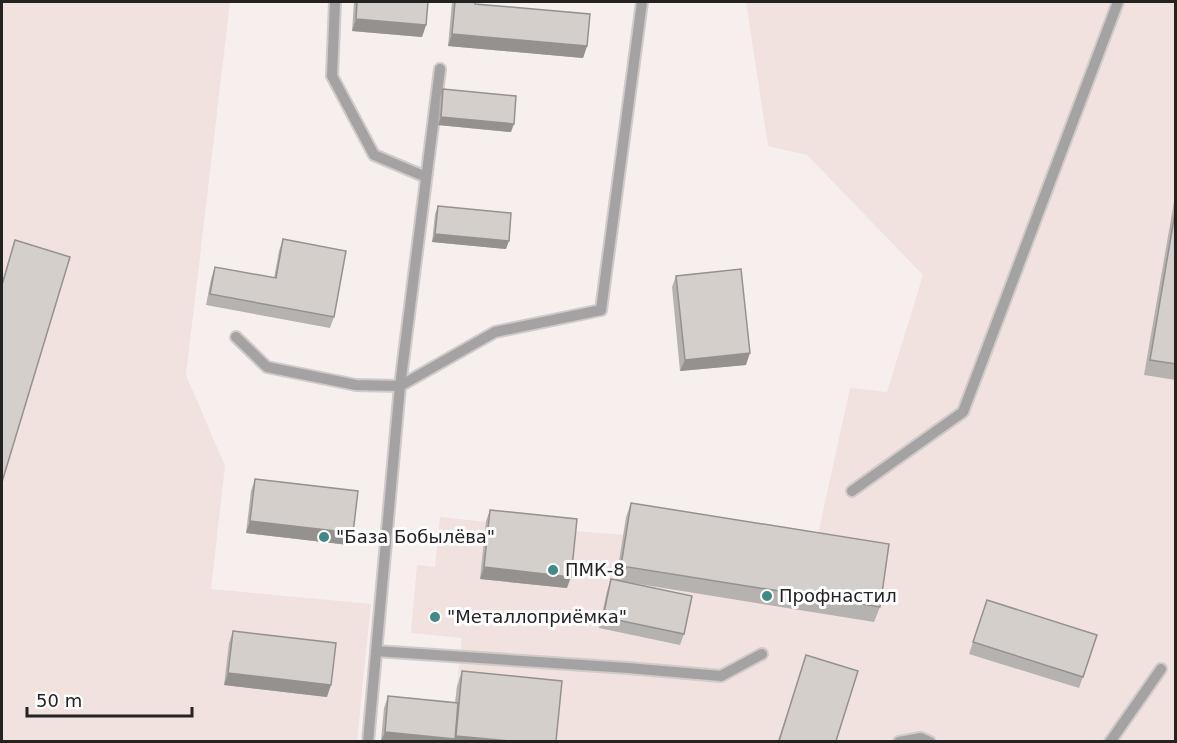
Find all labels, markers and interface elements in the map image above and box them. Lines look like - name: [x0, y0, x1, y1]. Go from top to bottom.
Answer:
- place label: "База Бобылёва": [336, 526, 495, 547]
- marker: "База Бобылёва": [317, 530, 331, 544]
- place label: ПМК-8: [565, 559, 625, 580]
- marker: ПМК-8: [546, 563, 560, 577]
- place label: Профнастил: [779, 585, 897, 606]
- marker: Профнастил: [760, 589, 774, 603]
- place label: "Металлоприёмка": [447, 606, 627, 627]
- marker: "Металлоприёмка": [428, 610, 442, 624]
- scale bar: [27, 680, 192, 718]
- text: 50 m: [36, 690, 82, 711]

